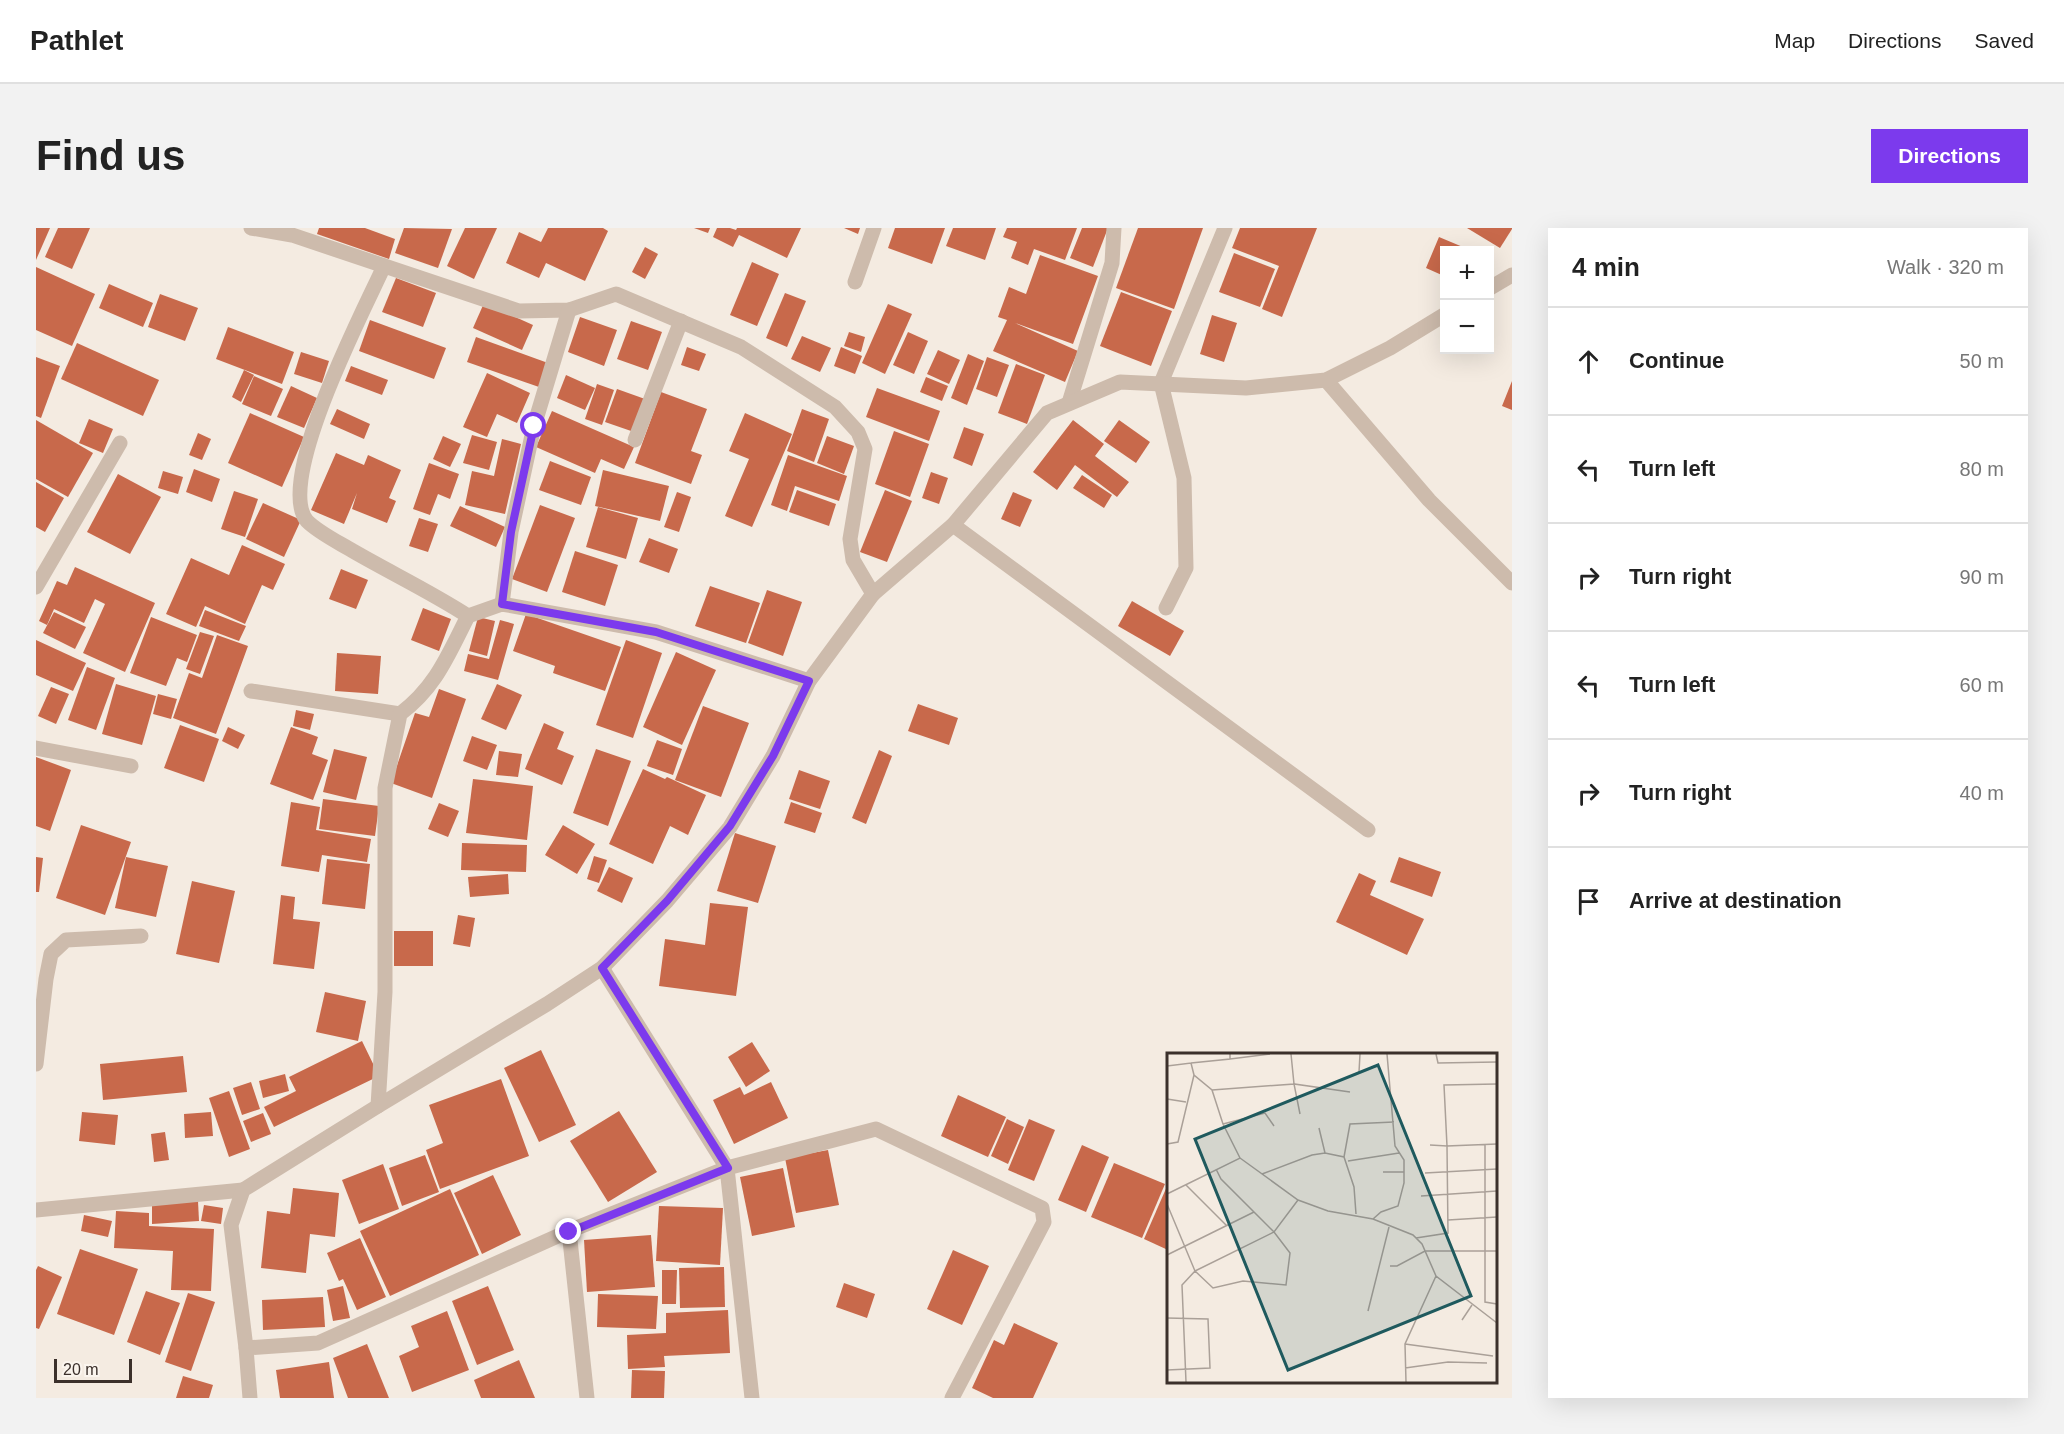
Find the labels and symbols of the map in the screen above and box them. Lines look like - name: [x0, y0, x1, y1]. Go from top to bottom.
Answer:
- route start: [520, 412, 546, 438]
- inset map: [1167, 1053, 1497, 1383]
- route end: [555, 1218, 581, 1244]
- scale bar: [54, 1356, 132, 1384]

